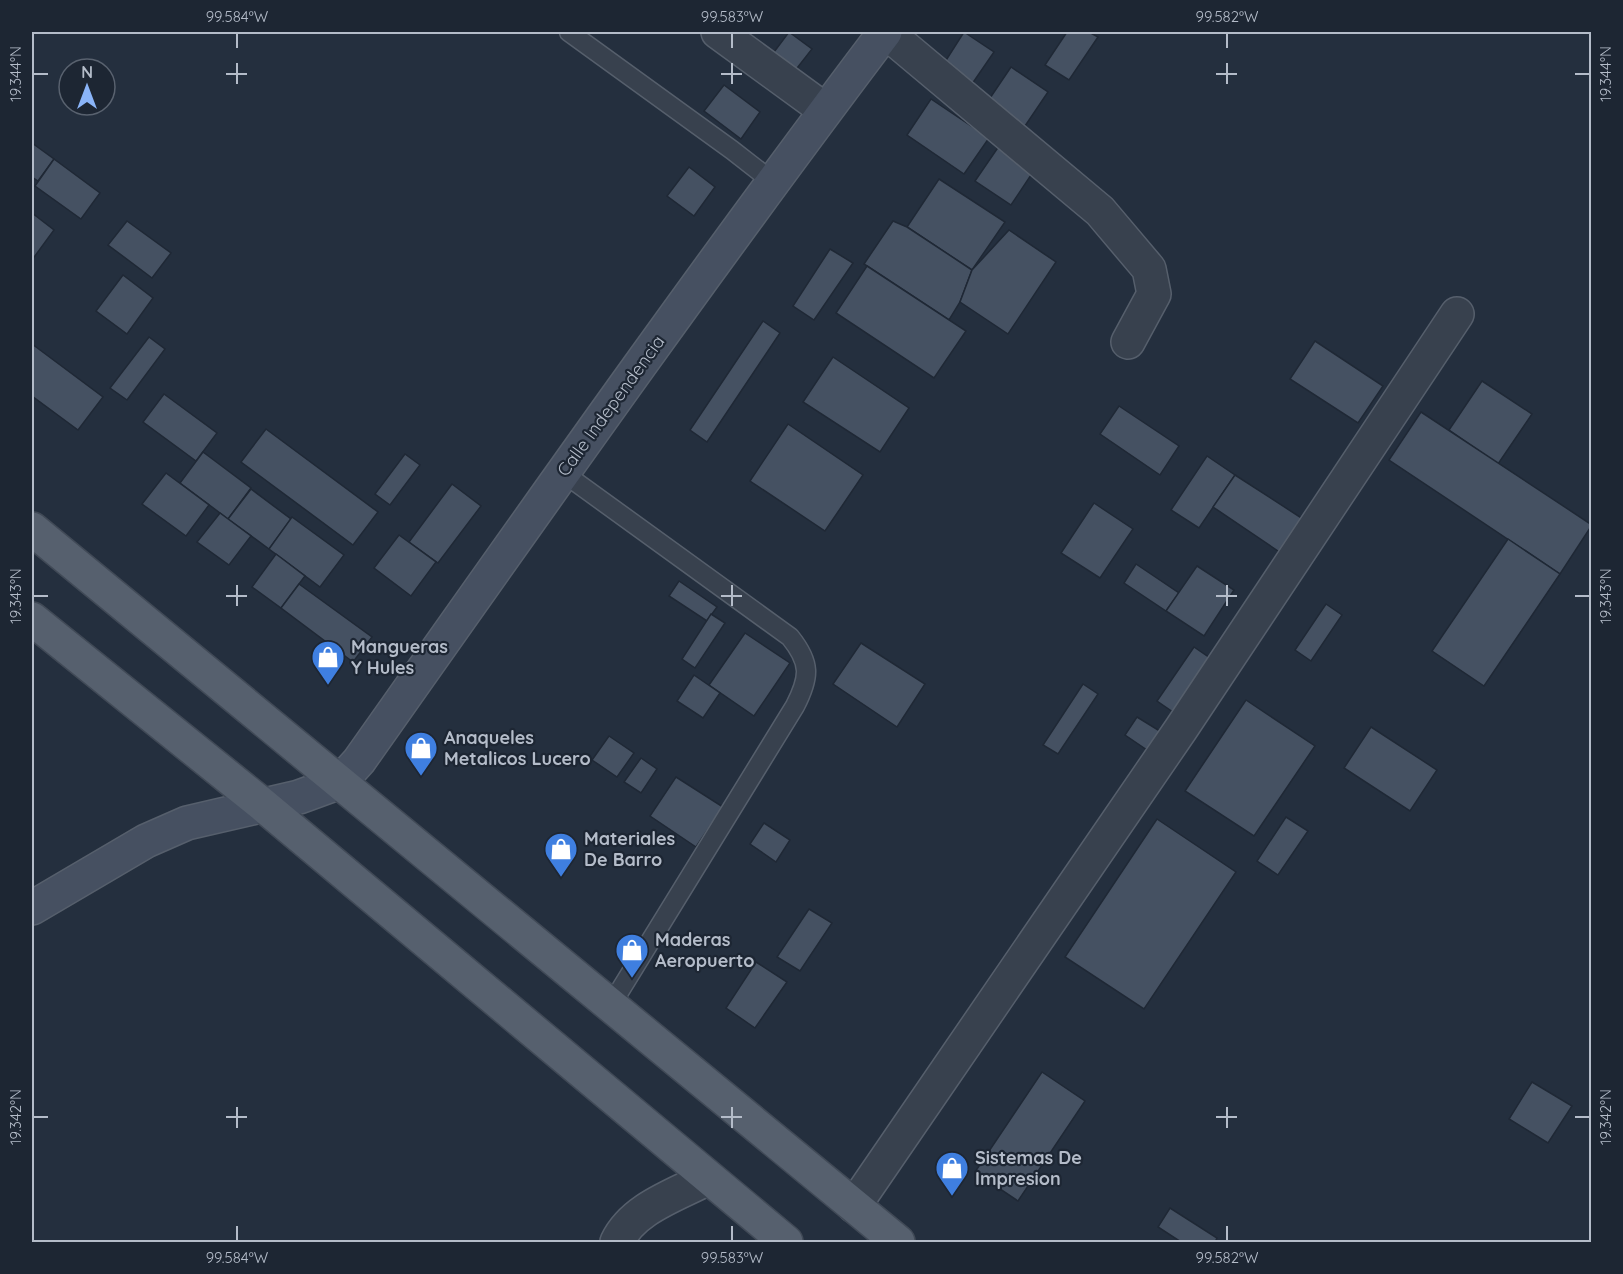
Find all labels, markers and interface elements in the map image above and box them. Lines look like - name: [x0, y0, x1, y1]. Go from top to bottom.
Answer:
- text: 99.584°W: [206, 7, 269, 26]
- text: 99.583°W: [701, 7, 764, 26]
- text: 99.582°W: [1196, 7, 1259, 26]
- text: 19.344°N: [6, 46, 25, 102]
- text: 19.344°N: [1596, 46, 1615, 102]
- north arrow: [57, 57, 117, 117]
- text: N: [81, 62, 93, 82]
- street label: Calle Independencia: [552, 331, 670, 481]
- text: 19.343°N: [6, 568, 25, 624]
- text: 19.343°N: [1596, 568, 1615, 624]
- place label: Mangueras Y Hules: [351, 635, 448, 679]
- shop icon: Mangueras Y Hules: [310, 639, 346, 686]
- place label: Anaqueles Metalicos Lucero: [444, 726, 591, 770]
- shop icon: Anaqueles Metalicos Lucero: [403, 730, 439, 777]
- place label: Materiales De Barro: [584, 827, 676, 871]
- shop icon: Materiales De Barro: [543, 831, 579, 878]
- place label: Maderas Aeropuerto: [655, 928, 755, 972]
- shop icon: Maderas Aeropuerto: [614, 932, 650, 979]
- text: 19.342°N: [6, 1089, 25, 1145]
- text: 19.342°N: [1596, 1089, 1615, 1145]
- place label: Sistemas De Impresion: [975, 1146, 1082, 1190]
- shop icon: Sistemas De Impresion: [934, 1150, 970, 1197]
- text: 99.584°W: [206, 1248, 269, 1267]
- text: 99.583°W: [701, 1248, 764, 1267]
- text: 99.582°W: [1196, 1248, 1259, 1267]

